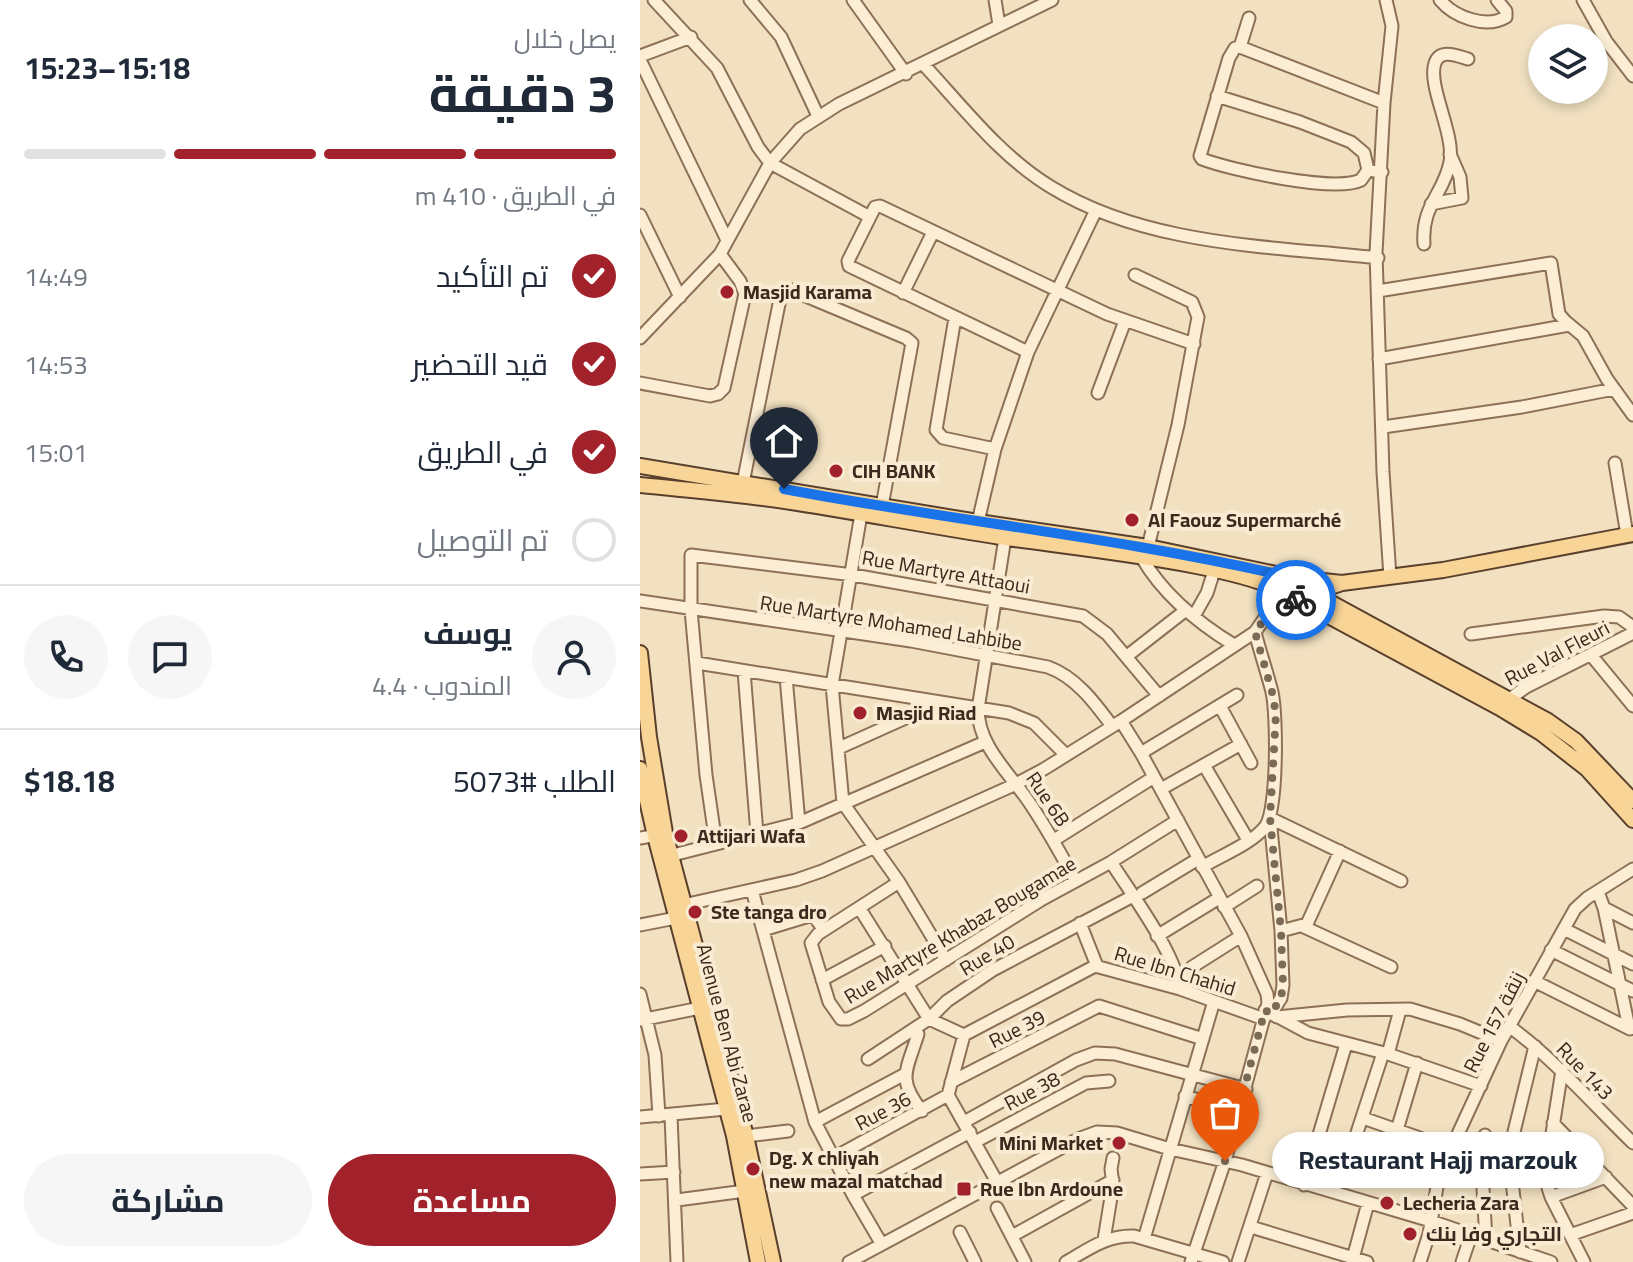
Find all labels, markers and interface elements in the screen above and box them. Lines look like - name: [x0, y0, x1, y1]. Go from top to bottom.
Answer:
- text: يصل خلال: [514, 14, 616, 63]
- map controls: [1528, 24, 1608, 104]
- button: layers: [1528, 24, 1608, 104]
- text: 15:18–15:23: [24, 40, 190, 96]
- text: 3 دقيقة: [429, 44, 616, 142]
- text: في الطريق · 410 m: [415, 171, 616, 220]
- text: تم التأكيد: [436, 248, 548, 304]
- text: 14:49: [24, 252, 88, 301]
- icon: check: [572, 254, 616, 298]
- place label: Masjid Karama: [743, 273, 873, 310]
- marker: Masjid Karama: [718, 283, 736, 301]
- text: قيد التحضير: [412, 336, 548, 392]
- text: 14:53: [24, 340, 88, 389]
- icon: check: [572, 342, 616, 386]
- pin: [750, 407, 818, 489]
- icon: home: [762, 419, 806, 463]
- text: في الطريق: [418, 424, 548, 480]
- text: 15:01: [24, 428, 88, 477]
- icon: check: [572, 430, 616, 474]
- place label: CIH BANK: [852, 452, 936, 489]
- marker: CIH BANK: [827, 462, 845, 480]
- place label: Al Faouz Supermarché: [1148, 501, 1341, 538]
- marker: Al Faouz Supermarché: [1123, 511, 1141, 529]
- text: تم التوصيل: [417, 512, 548, 568]
- street label: Rue Martyre Attaoui: [859, 538, 1033, 605]
- courier: [1256, 560, 1336, 640]
- icon: bike: [1274, 578, 1318, 622]
- street label: Rue Martyre Mohamed Lahbibe: [757, 584, 1025, 662]
- text: يوسف: [423, 605, 512, 661]
- street label: Rue Val Fleuri: [1497, 609, 1616, 696]
- button: phone: [24, 615, 108, 699]
- button: chat: [128, 615, 212, 699]
- button: person: [532, 615, 616, 699]
- text: المندوب · 4.4: [372, 661, 512, 710]
- place label: Masjid Riad: [876, 694, 976, 731]
- marker: Masjid Riad: [851, 704, 869, 722]
- text: $18.18: [24, 753, 115, 809]
- text: الطلب #5073: [453, 753, 616, 809]
- street label: Rue 6B: [1016, 763, 1081, 834]
- place label: Attijari Wafa: [697, 817, 806, 854]
- marker: Attijari Wafa: [672, 827, 690, 845]
- street label: Rue Martyre Khabaz Bougamae: [836, 845, 1083, 1014]
- place label: Ste tanga dro: [711, 893, 827, 930]
- marker: Ste tanga dro: [686, 903, 704, 921]
- street label: Rue 40: [952, 923, 1022, 986]
- street label: Rue Ibn Chahid: [1110, 934, 1241, 1007]
- street label: Avenue Ben Abi Zarae: [686, 939, 769, 1126]
- street label: Rue 157 زنقة: [1452, 964, 1535, 1079]
- street label: Rue 39: [982, 998, 1052, 1059]
- street label: Rue 143: [1547, 1032, 1623, 1109]
- street label: Rue 38: [997, 1060, 1067, 1121]
- pin: [1191, 1079, 1259, 1161]
- street label: Rue 36: [848, 1080, 918, 1141]
- icon: bag: [1203, 1091, 1247, 1135]
- place label: Mini Market: [999, 1124, 1103, 1161]
- callout: Restaurant Hajj marzouk: [1273, 1133, 1605, 1189]
- marker: Mini Market: [1110, 1134, 1128, 1152]
- text: Restaurant Hajj marzouk: [1298, 1135, 1578, 1184]
- place label: Dg. X chliyah new mazal matchad: [769, 1139, 943, 1199]
- button: مشاركة: [24, 1154, 312, 1246]
- button: مساعدة: [328, 1154, 616, 1246]
- marker: Dg. X chliyah new mazal matchad: [744, 1160, 762, 1178]
- place label: Rue Ibn Ardoune: [980, 1170, 1123, 1207]
- marker: Rue Ibn Ardoune: [955, 1180, 973, 1198]
- place label: Lecheria Zara: [1403, 1184, 1520, 1221]
- marker: Lecheria Zara: [1378, 1194, 1396, 1212]
- place label: التجاري وفا بنك: [1426, 1215, 1562, 1252]
- marker: التجاري وفا بنك: [1401, 1225, 1419, 1243]

